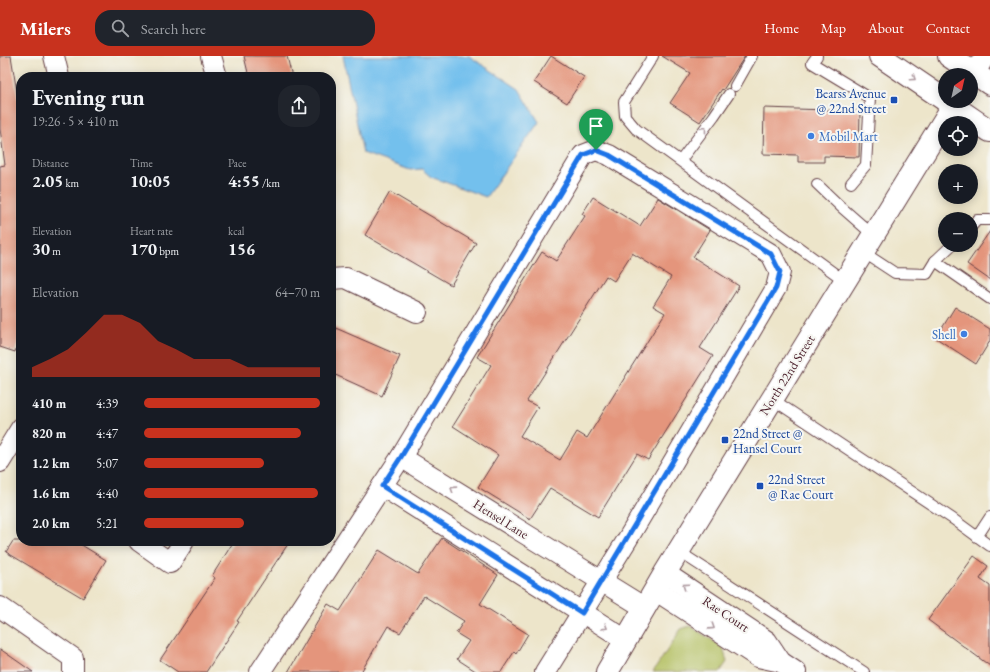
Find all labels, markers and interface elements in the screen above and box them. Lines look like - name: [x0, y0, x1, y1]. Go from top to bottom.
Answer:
- search box: [95, 10, 375, 46]
- text: Milers: [20, 16, 71, 41]
- icon: search: [109, 17, 131, 39]
- text: Search here: [141, 19, 206, 38]
- text: Home: [764, 19, 799, 37]
- text: Map: [821, 19, 846, 37]
- text: About: [868, 19, 904, 37]
- text: Contact: [926, 19, 970, 37]
- north arrow: [938, 68, 978, 108]
- map controls: [938, 68, 978, 252]
- one-way arrow: [908, 73, 915, 80]
- text: Evening run: [32, 83, 145, 112]
- button: share: [278, 85, 320, 127]
- place label: Bearss Avenue @ 22nd Street: [815, 85, 886, 117]
- marker: Bearss Avenue @ 22nd Street: [889, 95, 899, 105]
- pin: [579, 109, 613, 150]
- text: 19:26 · 5 × 410 m: [32, 113, 119, 130]
- icon: arrive: [585, 115, 607, 137]
- button: locate: [938, 116, 978, 156]
- one-way arrow: [699, 126, 706, 133]
- place label: Mobil Mart: [819, 128, 878, 145]
- marker: Mobil Mart: [806, 131, 816, 141]
- text: Distance: [32, 156, 69, 170]
- text: Time: [130, 156, 153, 170]
- text: Pace: [228, 156, 246, 170]
- button: +: [938, 164, 978, 204]
- text: 2.05: [32, 170, 63, 192]
- text: 10:05: [130, 170, 171, 192]
- text: 4:55: [228, 170, 260, 192]
- text: km: [63, 176, 79, 190]
- text: /km: [260, 176, 280, 190]
- button: −: [938, 212, 978, 252]
- text: Elevation: [32, 224, 72, 238]
- text: Heart rate: [130, 224, 173, 238]
- text: kcal: [228, 224, 245, 238]
- text: 30: [32, 238, 50, 260]
- text: 170: [130, 238, 157, 260]
- text: 156: [228, 238, 255, 260]
- text: m: [50, 244, 61, 258]
- text: bpm: [157, 244, 179, 258]
- text: Elevation: [32, 284, 79, 301]
- text: 64–70 m: [275, 284, 320, 301]
- place label: Shell: [932, 326, 956, 343]
- marker: Shell: [959, 329, 969, 339]
- street label: North 22nd Street: [756, 332, 818, 418]
- text: 410 m: [32, 395, 66, 412]
- text: 4:39: [96, 395, 118, 412]
- text: 820 m: [32, 425, 66, 442]
- text: 4:47: [96, 425, 118, 442]
- place label: 22nd Street @ Hansel Court: [733, 425, 803, 457]
- marker: 22nd Street @ Hansel Court: [720, 435, 730, 445]
- text: 1.2 km: [32, 455, 70, 472]
- text: 5:07: [96, 455, 118, 472]
- place label: 22nd Street @ Rae Court: [768, 471, 833, 503]
- marker: 22nd Street @ Rae Court: [755, 481, 765, 491]
- text: 1.6 km: [32, 485, 70, 502]
- text: 4:40: [96, 485, 118, 502]
- one-way arrow: [450, 487, 457, 494]
- street label: Hensel Lane: [470, 495, 532, 543]
- text: 2.0 km: [32, 515, 70, 532]
- text: 5:21: [96, 515, 118, 532]
- one-way arrow: [683, 584, 690, 591]
- street label: Rae Court: [699, 592, 753, 636]
- one-way arrow: [707, 622, 714, 629]
- one-way arrow: [601, 623, 608, 630]

